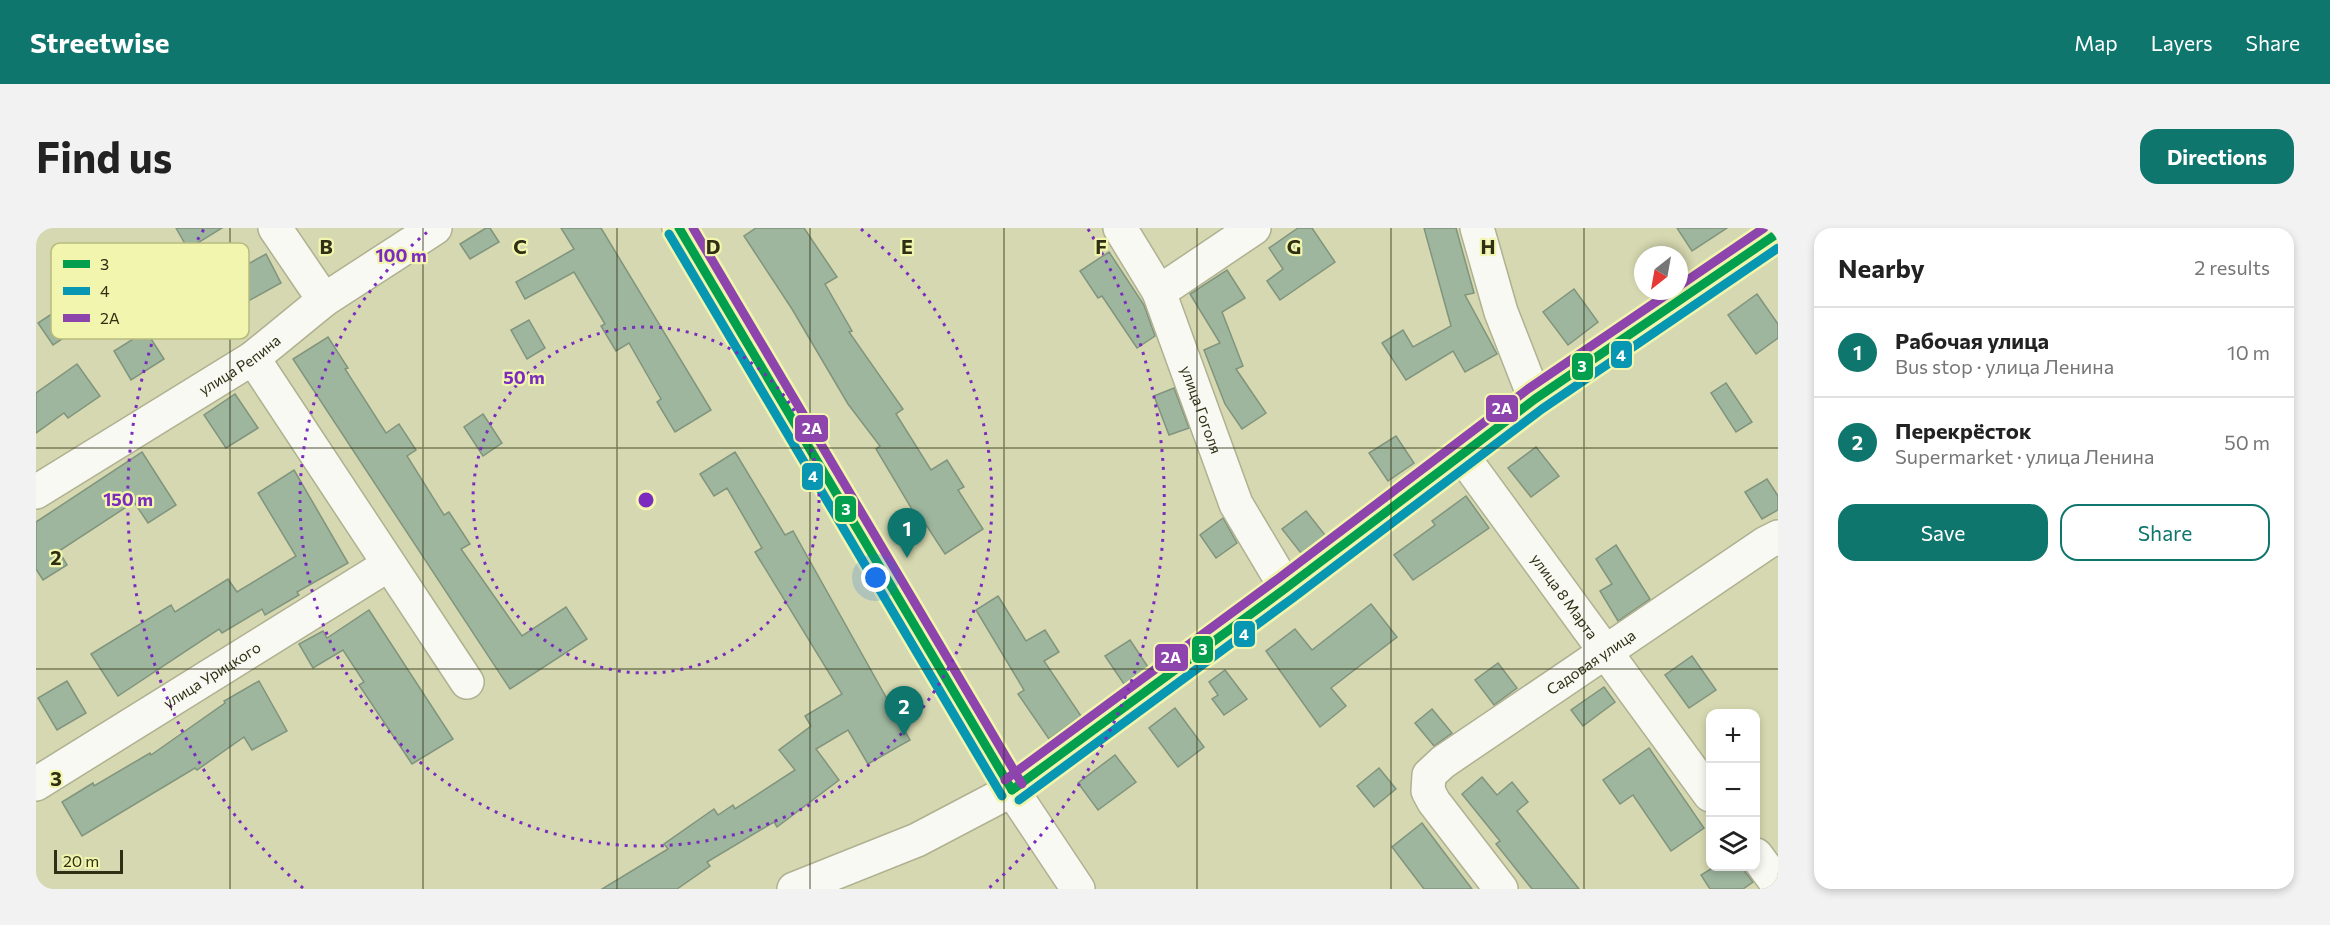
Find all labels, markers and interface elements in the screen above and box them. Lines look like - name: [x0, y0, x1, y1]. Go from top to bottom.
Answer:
- text: Streetwise: [30, 25, 170, 59]
- text: Map: [2074, 30, 2118, 55]
- text: Layers: [2151, 30, 2213, 55]
- text: Share: [2246, 30, 2300, 55]
- button: Directions: [2140, 129, 2294, 184]
- text: Find us: [36, 130, 172, 182]
- text: B: [319, 234, 333, 258]
- text: C: [513, 234, 527, 258]
- text: D: [706, 234, 720, 258]
- text: E: [901, 234, 913, 258]
- text: F: [1095, 234, 1107, 258]
- text: G: [1287, 234, 1301, 258]
- text: H: [1481, 234, 1496, 258]
- legend: [51, 243, 249, 339]
- text: 100 m: [375, 244, 427, 266]
- north arrow: [1634, 246, 1688, 300]
- text: Nearby: [1838, 252, 1925, 283]
- text: 3: [100, 254, 109, 273]
- text: 2 results: [2194, 255, 2270, 279]
- text: 4: [100, 281, 110, 300]
- text: 2А: [100, 308, 120, 327]
- text: Рабочая улица: [1895, 327, 2049, 354]
- street label: улица Репина: [195, 331, 284, 398]
- line badge: 4: [1610, 340, 1633, 369]
- text: 1: [1853, 340, 1862, 364]
- text: 10 m: [2227, 340, 2270, 364]
- text: 4: [1616, 345, 1626, 364]
- line badge: 3: [1571, 352, 1594, 381]
- text: Bus stop · улица Ленина: [1895, 354, 2114, 378]
- text: 3: [1577, 356, 1587, 375]
- street label: улица Гоголя: [1178, 363, 1226, 456]
- text: 50 m: [503, 366, 545, 388]
- line badge: 2А: [1485, 394, 1519, 423]
- text: 2А: [1492, 398, 1513, 417]
- line badge: 2А: [794, 414, 829, 443]
- text: Перекрёсток: [1895, 417, 2032, 444]
- text: 2А: [802, 418, 823, 437]
- text: 2: [1852, 430, 1863, 454]
- text: 50 m: [2224, 430, 2270, 454]
- text: Supermarket · улица Ленина: [1895, 444, 2154, 468]
- line badge: 4: [801, 462, 824, 491]
- text: 4: [808, 466, 818, 485]
- text: 150 m: [103, 488, 153, 510]
- centre of rings: [636, 490, 656, 510]
- line badge: 3: [834, 495, 857, 523]
- text: 3: [841, 499, 851, 518]
- button: Save: [1838, 504, 2048, 561]
- button: Share: [2060, 504, 2270, 561]
- pin: 1: [888, 508, 926, 558]
- text: 2: [50, 545, 62, 569]
- street label: улица 8 Марта: [1528, 550, 1602, 642]
- your location: [861, 563, 890, 592]
- line badge: 4: [1233, 620, 1256, 648]
- text: 4: [1239, 624, 1249, 643]
- street label: Садовая улица: [1543, 625, 1639, 698]
- line badge: 3: [1191, 635, 1214, 664]
- street label: улица Урицкого: [160, 638, 264, 712]
- text: 3: [1198, 639, 1208, 658]
- line badge: 2А: [1154, 643, 1189, 672]
- text: 2А: [1161, 647, 1182, 666]
- pin: 2: [884, 686, 924, 736]
- map controls: [1706, 709, 1760, 871]
- button: +: [1706, 709, 1760, 763]
- button: −: [1706, 763, 1760, 817]
- text: 3: [50, 766, 62, 790]
- button: layers: [1706, 817, 1760, 871]
- scale bar: [54, 847, 123, 874]
- text: 20 m: [63, 851, 99, 870]

